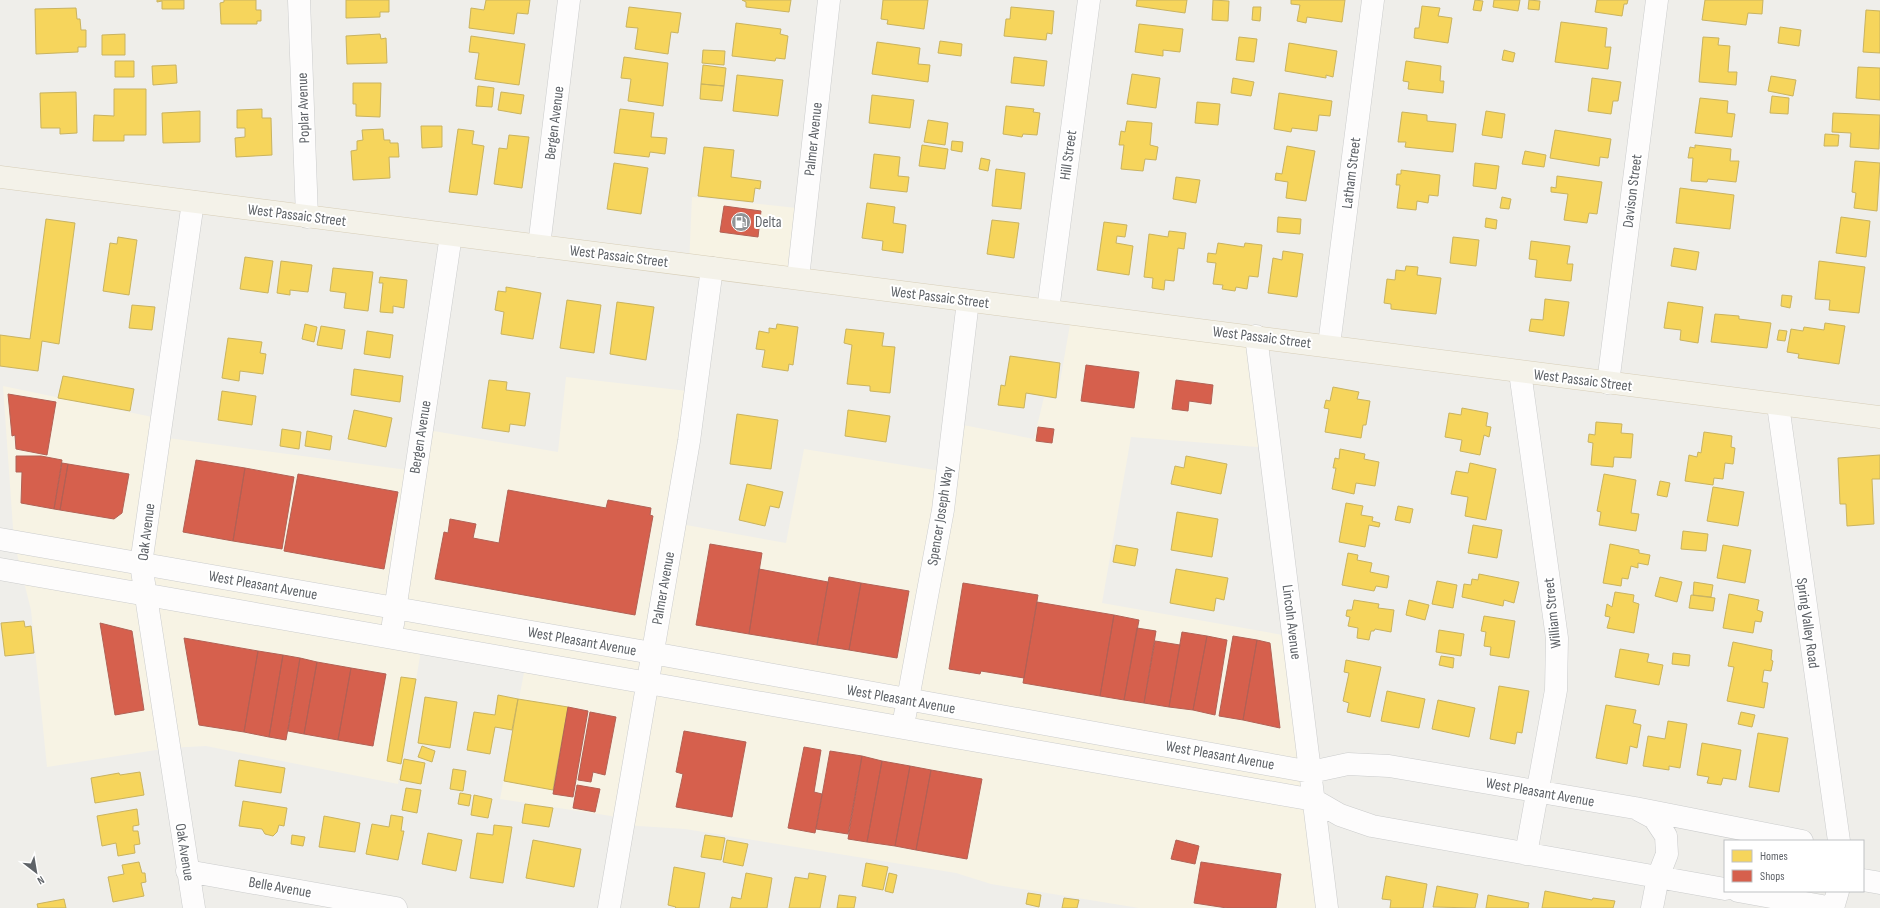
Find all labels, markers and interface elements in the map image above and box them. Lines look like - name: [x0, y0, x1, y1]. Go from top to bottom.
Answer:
- street label: Poplar Avenue: [293, 72, 314, 144]
- street label: Bergen Avenue: [541, 85, 568, 161]
- street label: Palmer Avenue: [800, 101, 827, 177]
- street label: Hill Street: [1056, 129, 1081, 181]
- street label: Latham Street: [1338, 136, 1365, 210]
- street label: Davison Street: [1619, 153, 1646, 229]
- street label: West Passaic Street: [247, 200, 348, 231]
- fuel station icon: Delta: [730, 211, 752, 233]
- place label: Delta: [755, 213, 782, 232]
- street label: West Passaic Street: [569, 241, 670, 272]
- street label: West Passaic Street: [890, 282, 991, 313]
- street label: West Passaic Street: [1212, 322, 1313, 353]
- street label: West Passaic Street: [1533, 365, 1634, 396]
- street label: Bergen Avenue: [405, 399, 436, 475]
- street label: Spencer Joseph Way: [923, 465, 958, 567]
- street label: Oak Avenue: [134, 502, 159, 562]
- street label: Palmer Avenue: [648, 550, 679, 626]
- street label: West Pleasant Avenue: [207, 567, 319, 604]
- street label: William Street: [1539, 576, 1566, 649]
- street label: Spring Valley Road: [1792, 577, 1823, 670]
- street label: Lincoln Avenue: [1277, 584, 1306, 661]
- street label: West Pleasant Avenue: [526, 623, 638, 660]
- street label: West Pleasant Avenue: [845, 681, 957, 718]
- street label: West Pleasant Avenue: [1164, 737, 1276, 774]
- street label: West Pleasant Avenue: [1484, 774, 1596, 811]
- street label: Oak Avenue: [171, 822, 198, 882]
- legend: [1724, 840, 1864, 892]
- text: Homes: [1760, 849, 1788, 864]
- north arrow: [16, 852, 56, 892]
- text: Shops: [1760, 869, 1785, 884]
- text: N: [35, 873, 47, 887]
- street label: Belle Avenue: [247, 873, 313, 902]

